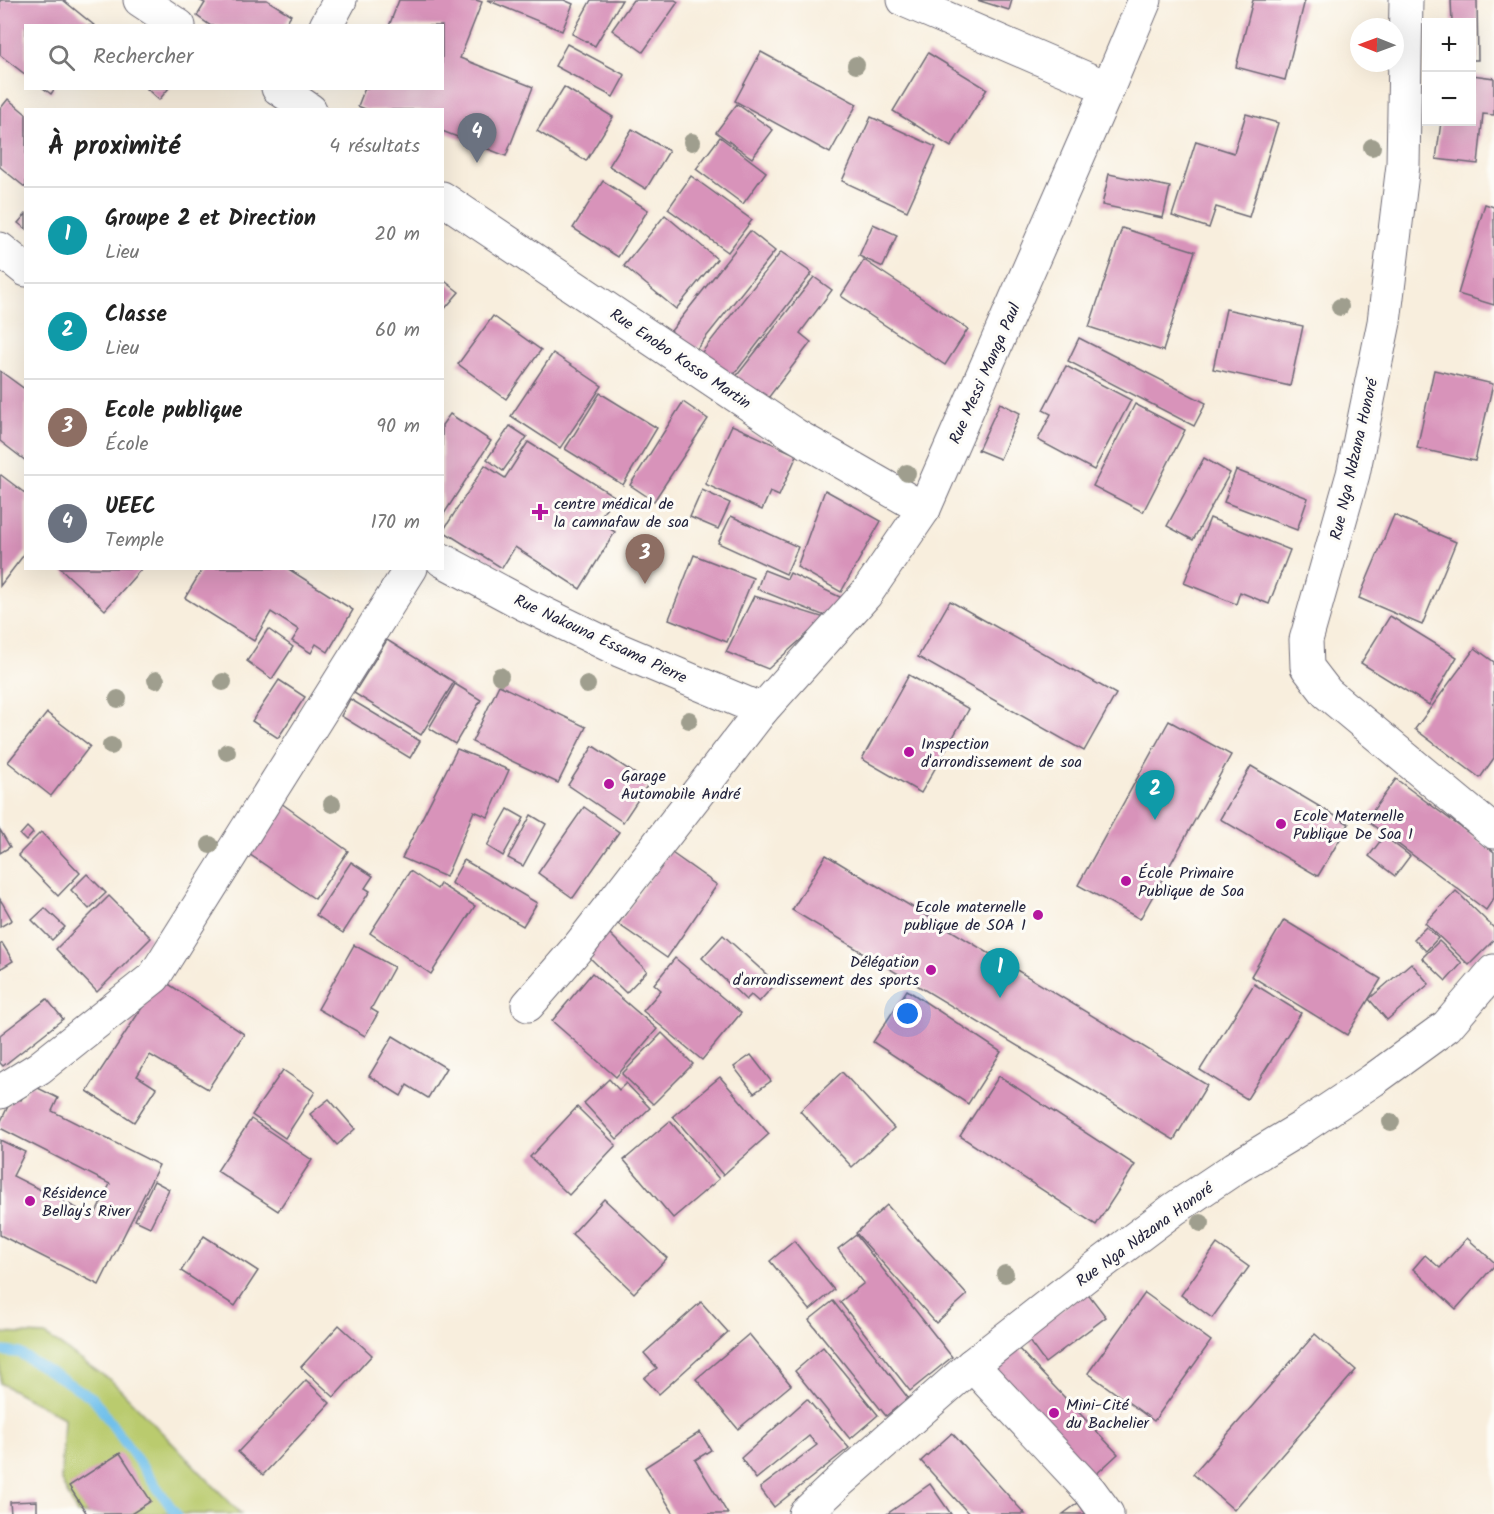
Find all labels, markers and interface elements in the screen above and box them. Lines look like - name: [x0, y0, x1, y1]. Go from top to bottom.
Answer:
- north arrow: [1350, 18, 1404, 72]
- map controls: [1422, 18, 1476, 126]
- button: +: [1422, 18, 1476, 72]
- search box: [24, 24, 444, 90]
- text: Rechercher: [93, 40, 193, 75]
- icon: search: [45, 41, 78, 74]
- button: −: [1422, 72, 1476, 126]
- pin: 4: [458, 114, 496, 163]
- text: À proximité: [48, 126, 180, 168]
- text: 4 résultats: [329, 131, 420, 163]
- text: Groupe 2 et Direction: [105, 202, 316, 237]
- text: 1: [64, 219, 71, 251]
- text: 20 m: [374, 219, 420, 251]
- text: Lieu: [105, 237, 139, 269]
- text: Classe: [105, 298, 167, 333]
- street label: Rue Messi Manga Paul: [943, 299, 1028, 448]
- street label: Rue Enobo Kosso Martin: [604, 303, 756, 416]
- text: 2: [62, 315, 73, 347]
- text: 60 m: [375, 315, 420, 347]
- text: Lieu: [105, 333, 139, 365]
- street label: Rue Nga Ndzana Honoré: [1324, 375, 1385, 542]
- text: Ecole publique: [105, 394, 242, 429]
- text: 3: [62, 411, 73, 443]
- text: 90 m: [376, 411, 420, 443]
- text: École: [105, 429, 149, 461]
- text: UEEC: [105, 490, 156, 525]
- place label: centre médical de la camnafaw de soa: [554, 492, 689, 535]
- marker: centre médical de la camnafaw de soa: [531, 503, 549, 521]
- text: 4: [62, 507, 73, 539]
- text: 170 m: [371, 507, 420, 539]
- text: Temple: [105, 525, 164, 557]
- pin: 3: [626, 534, 664, 584]
- street label: Rue Nakouna Essama Pierre: [510, 588, 691, 691]
- place label: Inspection d'arrondissement de soa: [921, 732, 1082, 775]
- marker: Inspection d'arrondissement de soa: [902, 745, 916, 759]
- place label: Garage Automobile André: [621, 764, 741, 807]
- pin: 2: [1136, 770, 1174, 820]
- marker: Garage Automobile André: [602, 777, 616, 791]
- place label: Ecole Maternelle Publique De Soa 1: [1293, 804, 1413, 847]
- marker: Ecole Maternelle Publique De Soa 1: [1274, 817, 1288, 831]
- place label: École Primaire Publique de Soa: [1138, 861, 1244, 904]
- marker: École Primaire Publique de Soa: [1119, 874, 1133, 888]
- place label: Ecole maternelle publique de SOA 1: [904, 895, 1026, 938]
- marker: Ecole maternelle publique de SOA 1: [1031, 908, 1045, 922]
- pin: 1: [980, 948, 1020, 998]
- place label: Délégation d'arrondissement des sports: [733, 950, 919, 993]
- marker: Délégation d'arrondissement des sports: [924, 963, 938, 977]
- your location: [893, 999, 922, 1028]
- street label: Rue Nga Ndzana Honoré: [1071, 1176, 1220, 1294]
- place label: Résidence Bellay's River: [42, 1181, 132, 1224]
- marker: Résidence Bellay's River: [23, 1194, 37, 1208]
- place label: Mini-Cité du Bachelier: [1066, 1393, 1151, 1436]
- marker: Mini-Cité du Bachelier: [1047, 1406, 1061, 1420]

